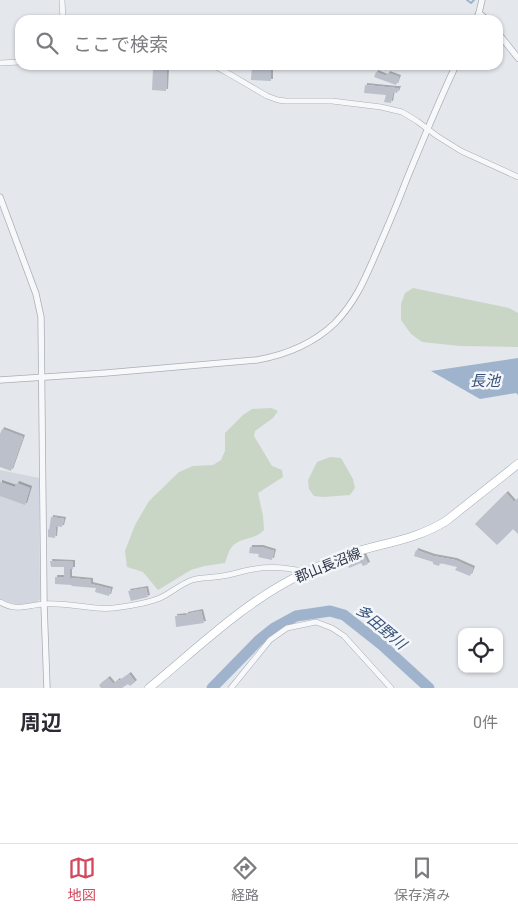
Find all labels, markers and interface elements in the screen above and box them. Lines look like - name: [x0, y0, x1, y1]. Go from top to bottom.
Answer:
- search box: [15, 15, 503, 70]
- icon: search: [33, 29, 61, 57]
- text: ここで検索: [73, 33, 168, 56]
- water label: 長池: [470, 372, 502, 390]
- street label: 郡山長沼線: [293, 544, 363, 586]
- water label: 多田野川: [352, 601, 411, 654]
- map controls: [458, 628, 503, 673]
- button: locate: [458, 628, 503, 673]
- text: 周辺: [20, 711, 62, 735]
- text: 0件: [473, 713, 498, 732]
- tab: 地図: [68, 854, 96, 904]
- tab: 経路: [231, 854, 259, 904]
- tab: 保存済み: [394, 854, 450, 904]

